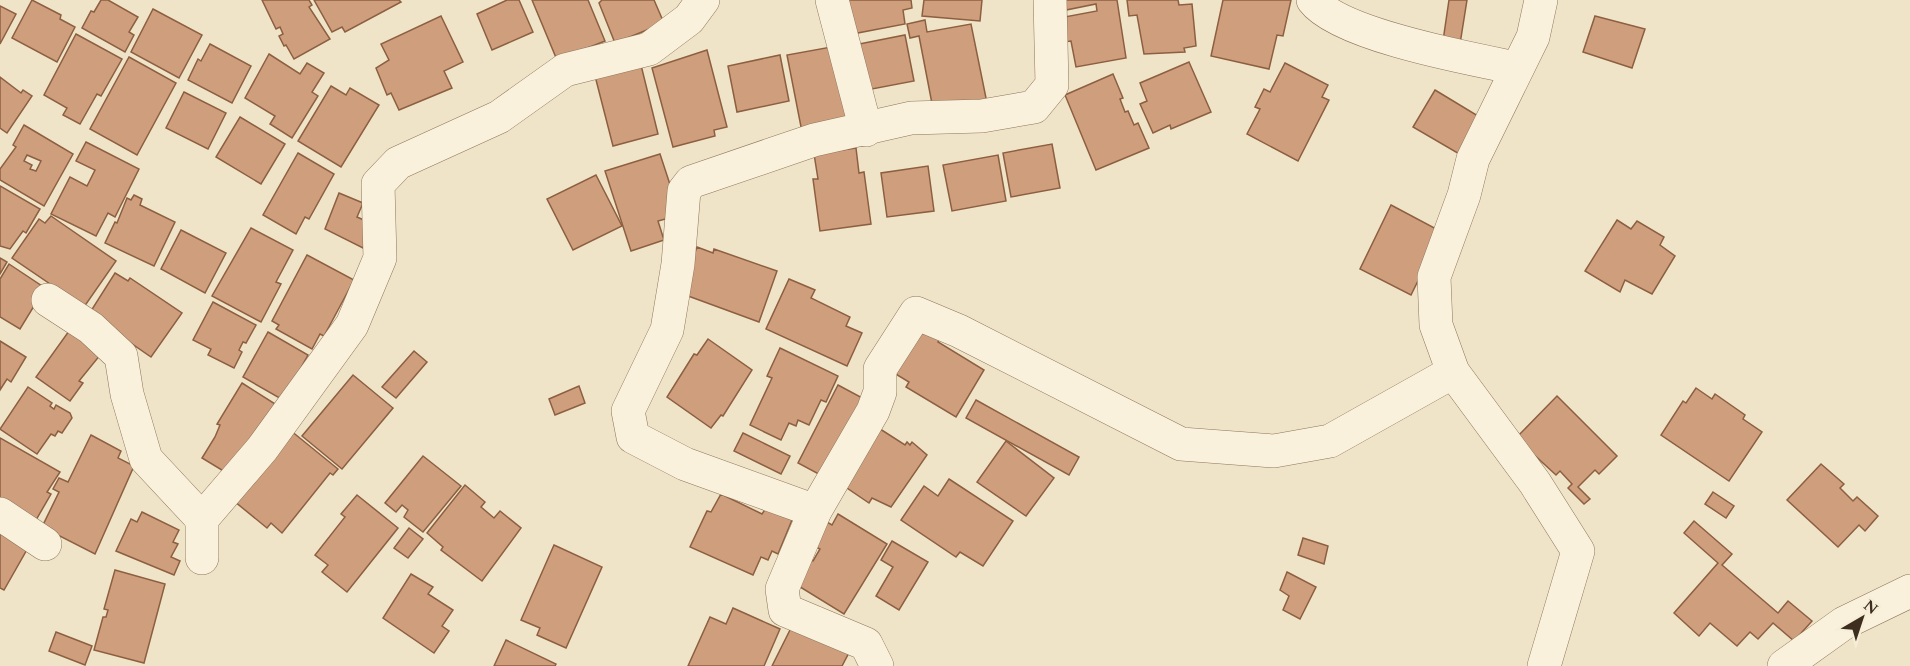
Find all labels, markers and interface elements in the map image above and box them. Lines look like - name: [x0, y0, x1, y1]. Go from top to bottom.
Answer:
- north arrow: [1832, 588, 1892, 648]
- text: N: [1858, 594, 1883, 621]

